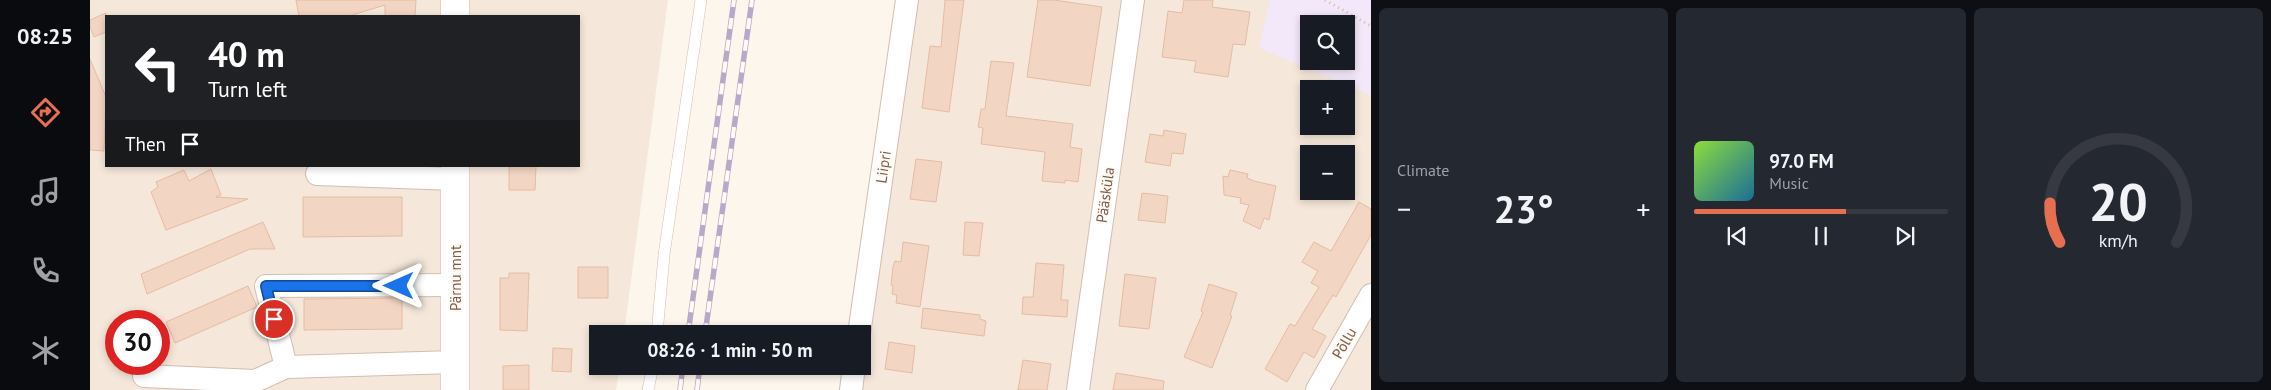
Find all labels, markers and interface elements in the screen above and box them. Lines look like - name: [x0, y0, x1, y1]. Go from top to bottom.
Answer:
- map controls: [1300, 15, 1355, 200]
- button: search: [1300, 15, 1355, 70]
- text: 08:25: [17, 22, 73, 50]
- text: 40 m: [208, 31, 285, 77]
- icon: left: [125, 35, 190, 100]
- text: Turn left: [208, 75, 287, 103]
- button: +: [1300, 80, 1355, 135]
- icon: directions: [28, 95, 63, 130]
- icon: arrive: [176, 130, 204, 158]
- text: Then: [125, 132, 166, 156]
- button: −: [1300, 145, 1355, 200]
- street label: Liipri: [871, 149, 895, 185]
- text: 97.0 FM: [1769, 149, 1834, 173]
- text: Climate: [1397, 160, 1449, 180]
- street label: Pääsküla: [1092, 166, 1118, 224]
- text: 20: [2089, 168, 2148, 235]
- text: Music: [1769, 173, 1809, 193]
- icon: music: [28, 174, 63, 209]
- text: 23°: [1494, 184, 1554, 233]
- text: −: [1397, 190, 1411, 227]
- text: +: [1636, 190, 1650, 227]
- icon: previous: [1723, 222, 1751, 250]
- icon: pause: [1807, 222, 1835, 250]
- icon: next: [1891, 222, 1919, 250]
- text: km/h: [2099, 229, 2138, 252]
- street label: Pärnu mnt: [446, 245, 465, 311]
- icon: phone: [28, 253, 63, 288]
- position arrow: [372, 259, 424, 311]
- pin: [253, 298, 295, 340]
- icon: arrive: [260, 305, 288, 333]
- speed limit sign: 30: [105, 310, 170, 375]
- street label: Põllu: [1328, 324, 1360, 362]
- icon: climate: [28, 333, 63, 368]
- text: 08:26 · 1 min · 50 m: [647, 338, 813, 362]

